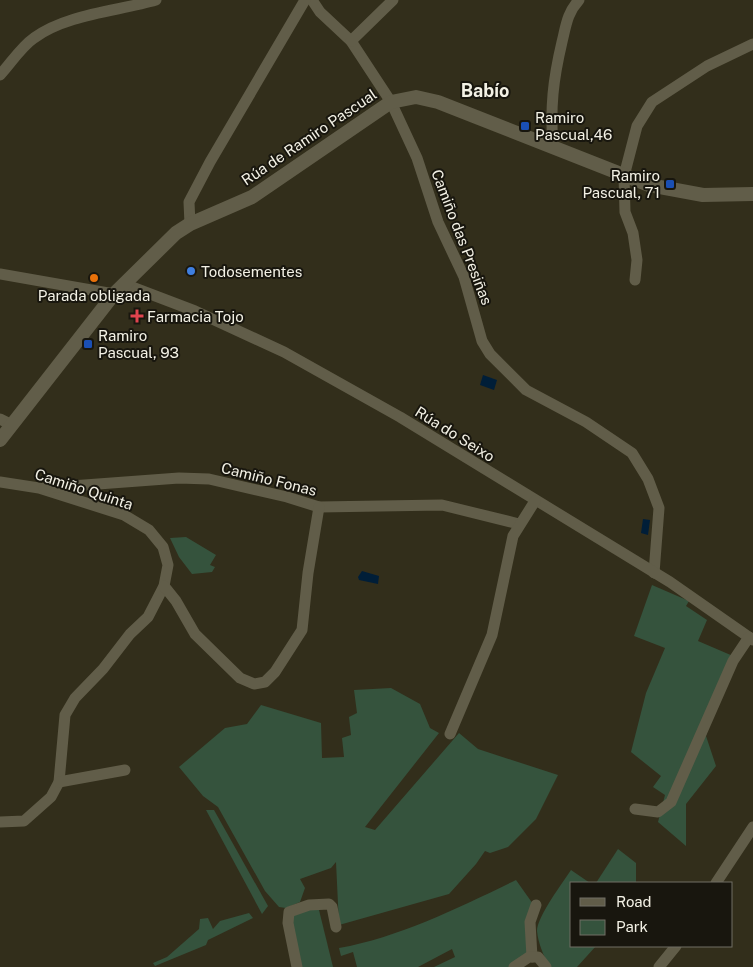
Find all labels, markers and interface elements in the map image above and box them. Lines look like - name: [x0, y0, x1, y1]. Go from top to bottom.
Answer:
- district label: Babío: [461, 80, 509, 101]
- street label: Rúa de Ramiro Pascual: [238, 85, 380, 189]
- place label: Ramiro Pascual,46: [535, 109, 612, 143]
- marker: Ramiro Pascual,46: [519, 120, 531, 132]
- street label: Camiño das Presiñas: [428, 167, 496, 307]
- place label: Ramiro Pascual, 71: [582, 167, 660, 201]
- marker: Ramiro Pascual, 71: [664, 178, 676, 190]
- place label: Todosementes: [201, 263, 302, 280]
- marker: Todosementes: [185, 265, 197, 277]
- marker: Parada obligada: [88, 272, 100, 284]
- place label: Parada obligada: [38, 287, 150, 304]
- place label: Farmacia Tojo: [147, 308, 244, 325]
- marker: Farmacia Tojo: [131, 310, 143, 322]
- place label: Ramiro Pascual, 93: [98, 327, 179, 361]
- marker: Ramiro Pascual, 93: [82, 338, 94, 350]
- street label: Rúa do Seixo: [412, 403, 498, 465]
- street label: Camiño Fonas: [220, 459, 318, 499]
- street label: Camiño Quinta: [33, 465, 135, 513]
- legend: [570, 882, 733, 947]
- text: Road: [616, 893, 652, 910]
- text: Park: [616, 918, 648, 935]

